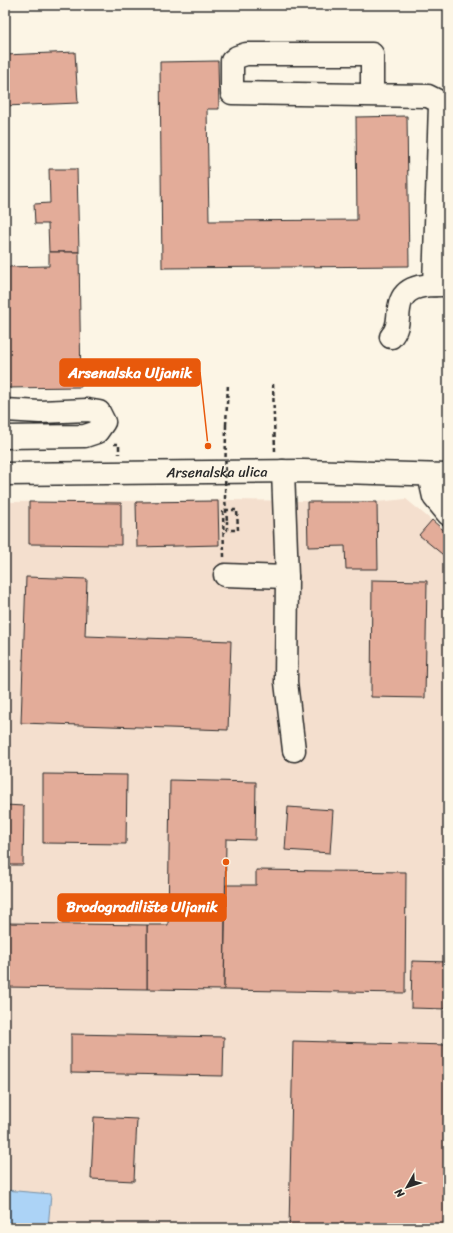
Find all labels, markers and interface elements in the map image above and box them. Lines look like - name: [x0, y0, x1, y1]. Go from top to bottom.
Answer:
- callout: Arsenalska Uljanik: [60, 359, 200, 386]
- text: Arsenalska Uljanik: [67, 360, 193, 386]
- street label: Arsenalska ulica: [165, 459, 268, 485]
- callout: Brodogradilište Uljanik: [58, 894, 226, 921]
- text: Brodogradilište Uljanik: [66, 894, 219, 920]
- north arrow: [387, 1167, 427, 1207]
- text: N: [390, 1184, 410, 1203]

